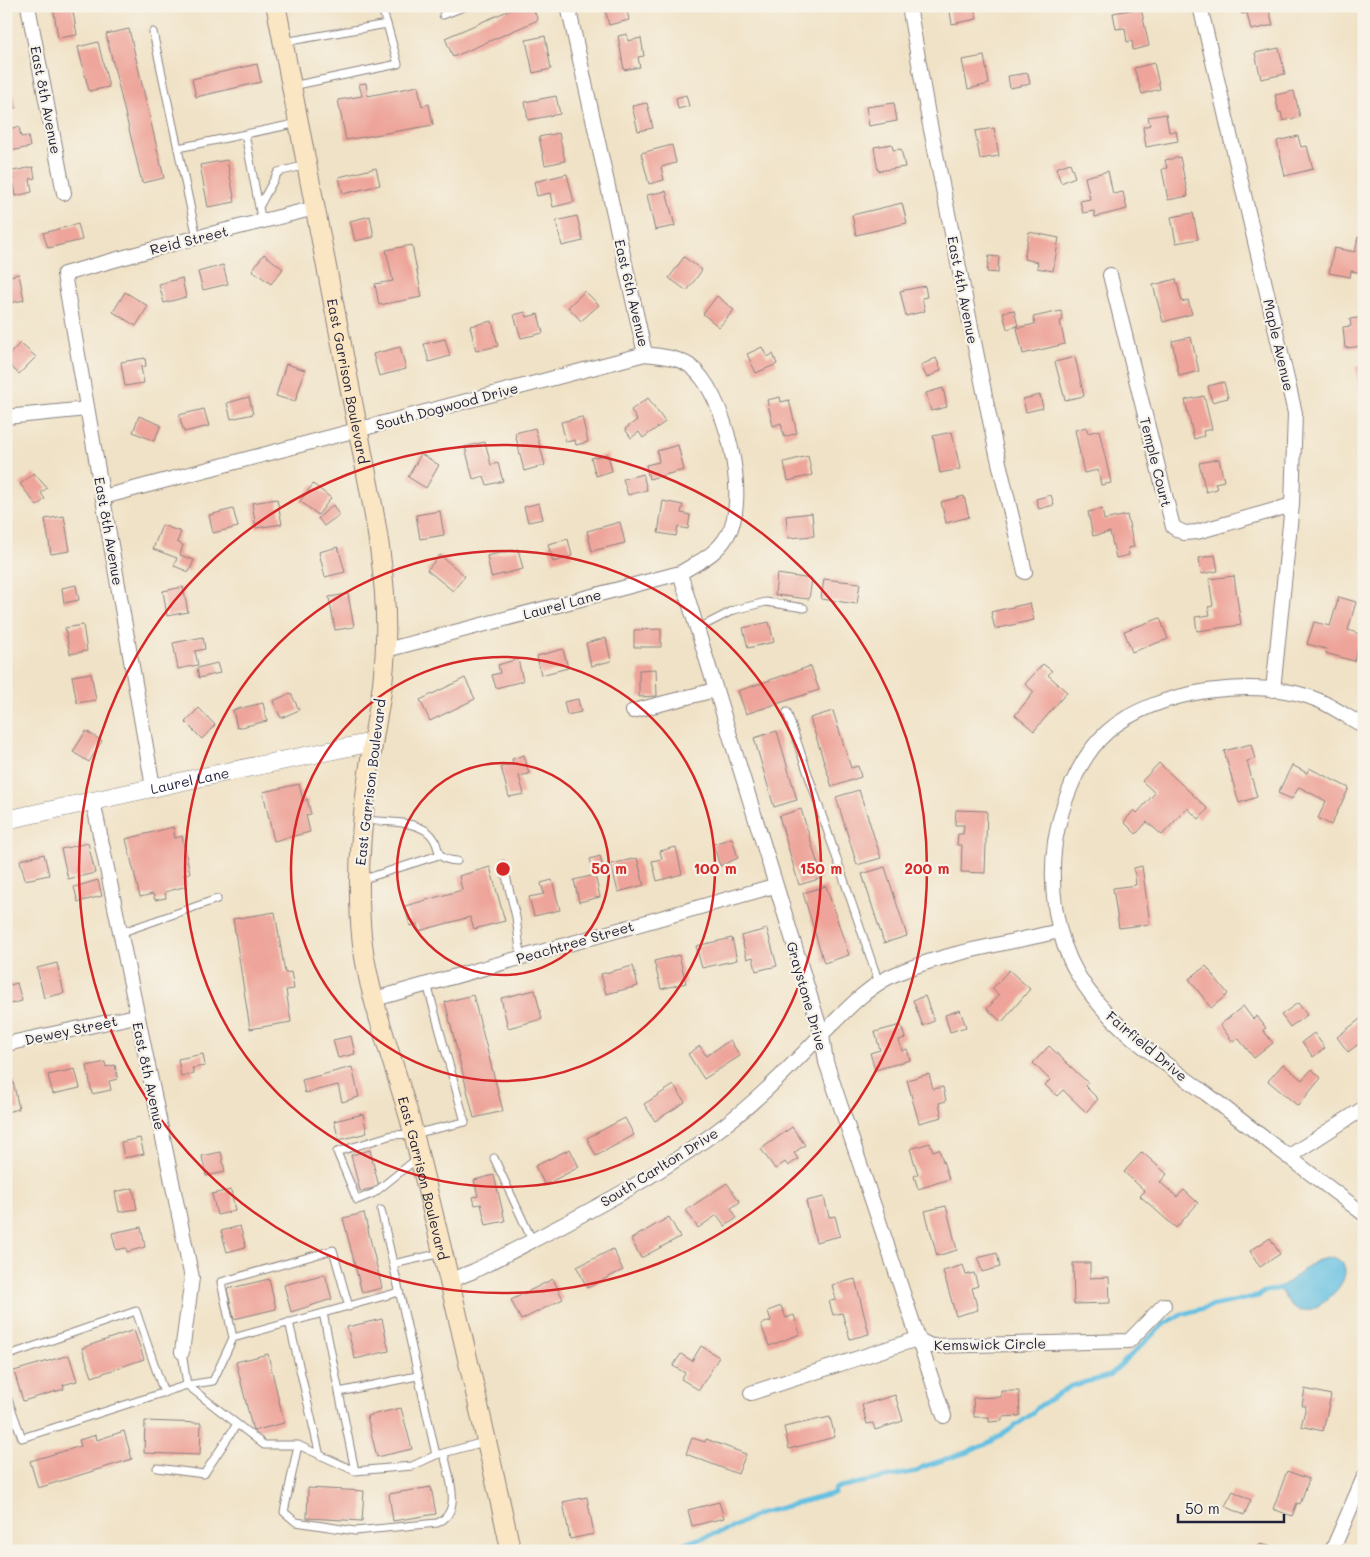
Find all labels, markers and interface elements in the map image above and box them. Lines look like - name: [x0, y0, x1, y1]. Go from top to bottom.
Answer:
- street label: East 8th Avenue: [26, 44, 66, 156]
- street label: Reid Street: [148, 221, 230, 259]
- street label: East 4th Avenue: [943, 234, 983, 346]
- street label: East 6th Avenue: [610, 237, 654, 349]
- street label: East Garrison Boulevard: [323, 297, 374, 465]
- street label: Maple Avenue: [1259, 297, 1299, 393]
- street label: South Dogwood Drive: [374, 378, 520, 434]
- street label: Temple Court: [1136, 415, 1176, 509]
- street label: East 8th Avenue: [90, 475, 128, 587]
- street label: Laurel Lane: [521, 584, 603, 624]
- street label: East Garrison Boulevard: [350, 697, 390, 866]
- street label: Laurel Lane: [149, 762, 231, 798]
- text: 50 m: [591, 858, 627, 878]
- text: 100 m: [693, 858, 737, 878]
- text: 150 m: [800, 858, 842, 878]
- text: 200 m: [905, 858, 950, 878]
- centre of rings: [494, 860, 512, 878]
- street label: Peachtree Street: [514, 916, 636, 968]
- street label: Graystone Drive: [782, 939, 832, 1053]
- street label: Fairfield Drive: [1103, 1007, 1191, 1085]
- street label: Dewey Street: [23, 1011, 119, 1049]
- street label: East 8th Avenue: [128, 1020, 170, 1132]
- street label: East Garrison Boulevard: [394, 1094, 454, 1262]
- street label: South Carlton Drive: [597, 1123, 721, 1211]
- street label: Kemswick Circle: [934, 1334, 1046, 1354]
- scale bar: [1178, 1492, 1284, 1524]
- text: 50 m: [1185, 1498, 1220, 1518]

